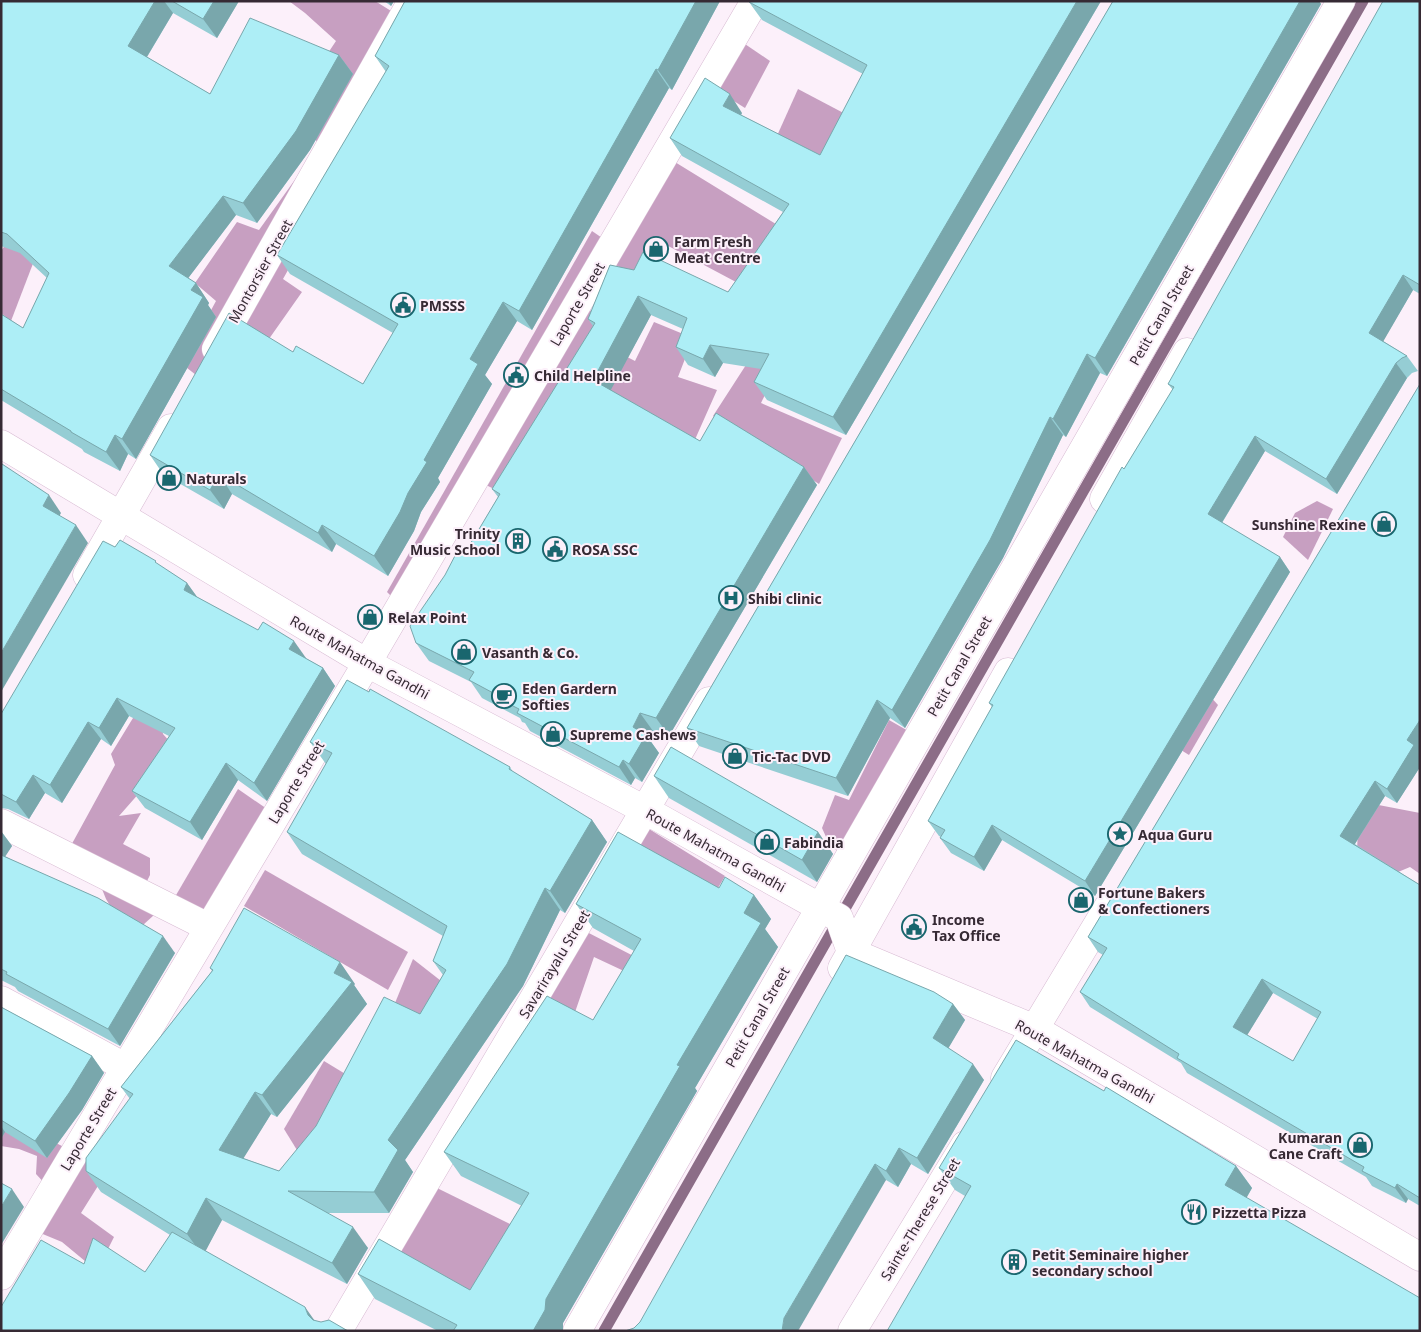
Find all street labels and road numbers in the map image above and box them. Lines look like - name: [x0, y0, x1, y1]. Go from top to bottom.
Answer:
- street label: Montorsier Street: [224, 216, 296, 326]
- street label: Laporte Street: [545, 259, 609, 349]
- street label: Petit Canal Street: [1124, 261, 1198, 369]
- street label: Route Mahatma Gandhi: [287, 611, 433, 703]
- street label: Petit Canal Street: [922, 612, 996, 720]
- street label: Laporte Street: [264, 737, 328, 827]
- street label: Route Mahatma Gandhi: [643, 804, 789, 896]
- street label: Savarirayalu Street: [514, 906, 594, 1022]
- street label: Petit Canal Street: [720, 963, 794, 1071]
- street label: Route Mahatma Gandhi: [1012, 1015, 1158, 1107]
- street label: Laporte Street: [56, 1084, 120, 1174]
- street label: Sainte-Therese Street: [876, 1154, 964, 1284]

